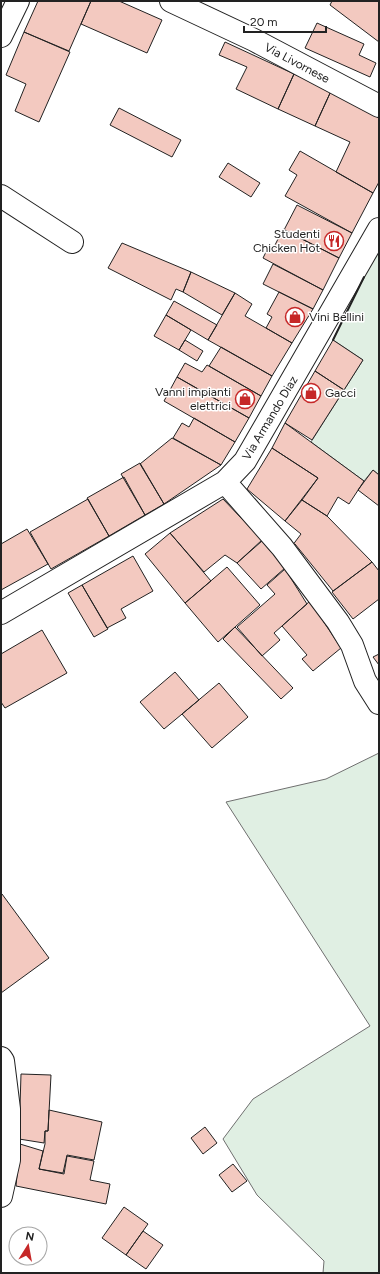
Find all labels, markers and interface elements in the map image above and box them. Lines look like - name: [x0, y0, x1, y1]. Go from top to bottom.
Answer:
- scale bar: [244, 8, 326, 34]
- text: 20 m: [250, 15, 278, 29]
- street label: Via Livornese: [262, 40, 332, 86]
- place label: Studenti Chicken Hot: [253, 227, 320, 255]
- restaurant icon: Studenti Chicken Hot: [323, 230, 345, 252]
- shop icon: Vini Bellini: [284, 306, 306, 328]
- place label: Vini Bellini: [309, 310, 364, 324]
- street label: Via Armando Diaz: [239, 373, 301, 462]
- shop icon: Gacci: [300, 382, 322, 404]
- place label: Vanni impianti elettrici: [155, 385, 231, 413]
- place label: Gacci: [325, 386, 356, 400]
- shop icon: Vanni impianti elettrici: [234, 388, 256, 410]
- north arrow: [8, 1226, 48, 1266]
- text: N: [24, 1229, 35, 1244]

